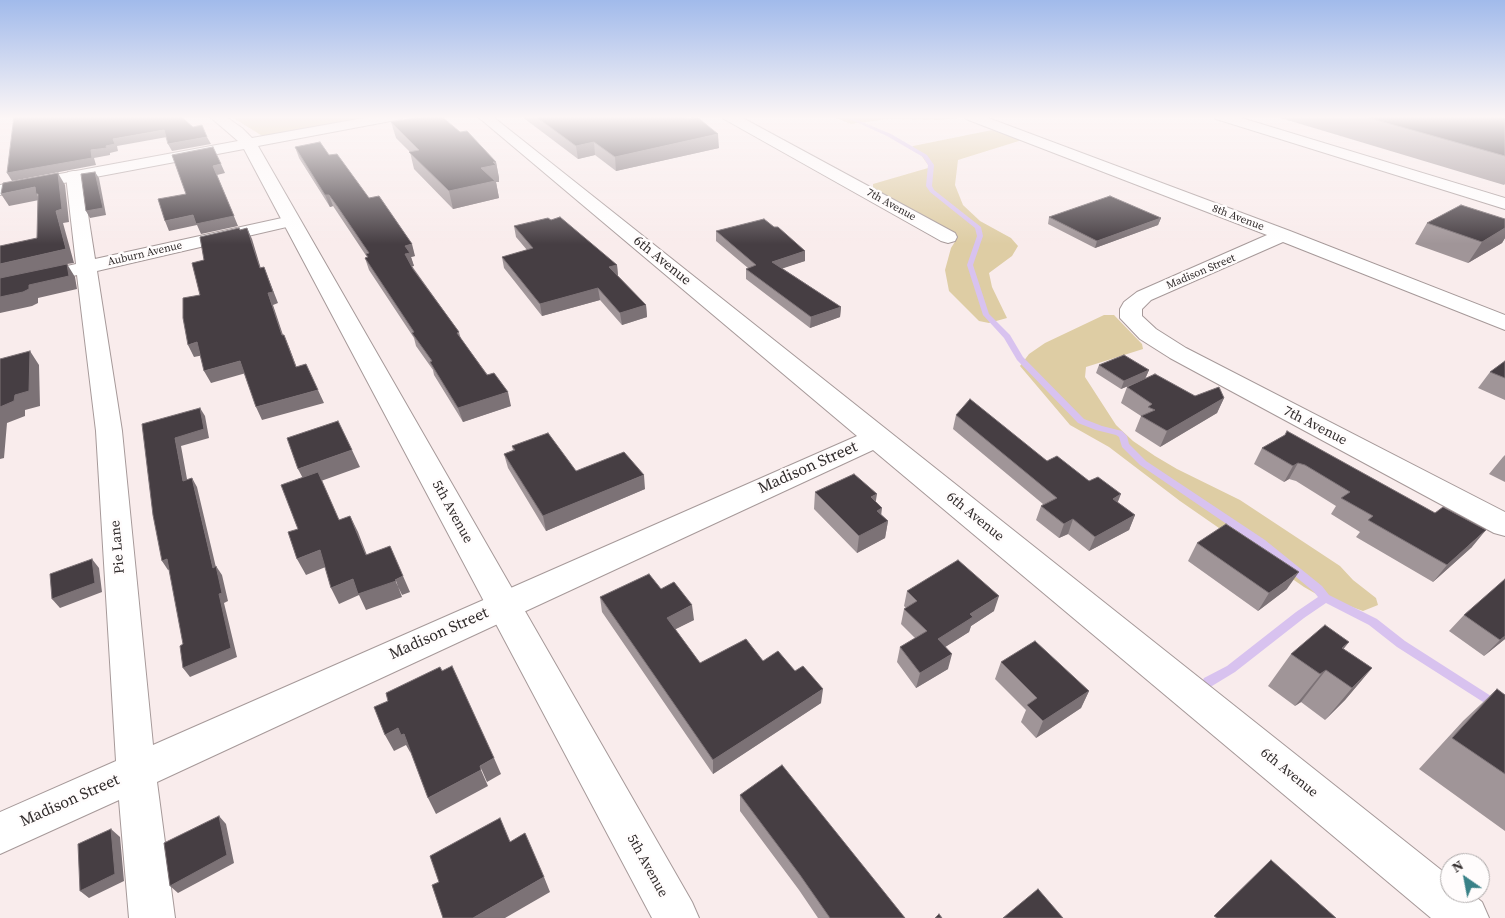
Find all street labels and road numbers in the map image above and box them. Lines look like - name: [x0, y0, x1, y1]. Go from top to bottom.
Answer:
- street label: 7th Avenue: [864, 186, 918, 224]
- street label: 8th Avenue: [1210, 202, 1266, 234]
- street label: 6th Avenue: [630, 233, 694, 289]
- street label: Auburn Avenue: [106, 239, 184, 269]
- street label: Madison Street: [1165, 252, 1237, 292]
- street label: 7th Avenue: [1280, 403, 1350, 449]
- street label: Madison Street: [755, 438, 861, 498]
- street label: 5th Avenue: [428, 478, 476, 546]
- street label: 6th Avenue: [943, 489, 1007, 545]
- street label: Pie Lane: [107, 519, 129, 575]
- street label: Madison Street: [386, 604, 492, 664]
- street label: 6th Avenue: [1257, 745, 1321, 801]
- street label: Madison Street: [17, 771, 123, 831]
- street label: 5th Avenue: [623, 832, 671, 900]

